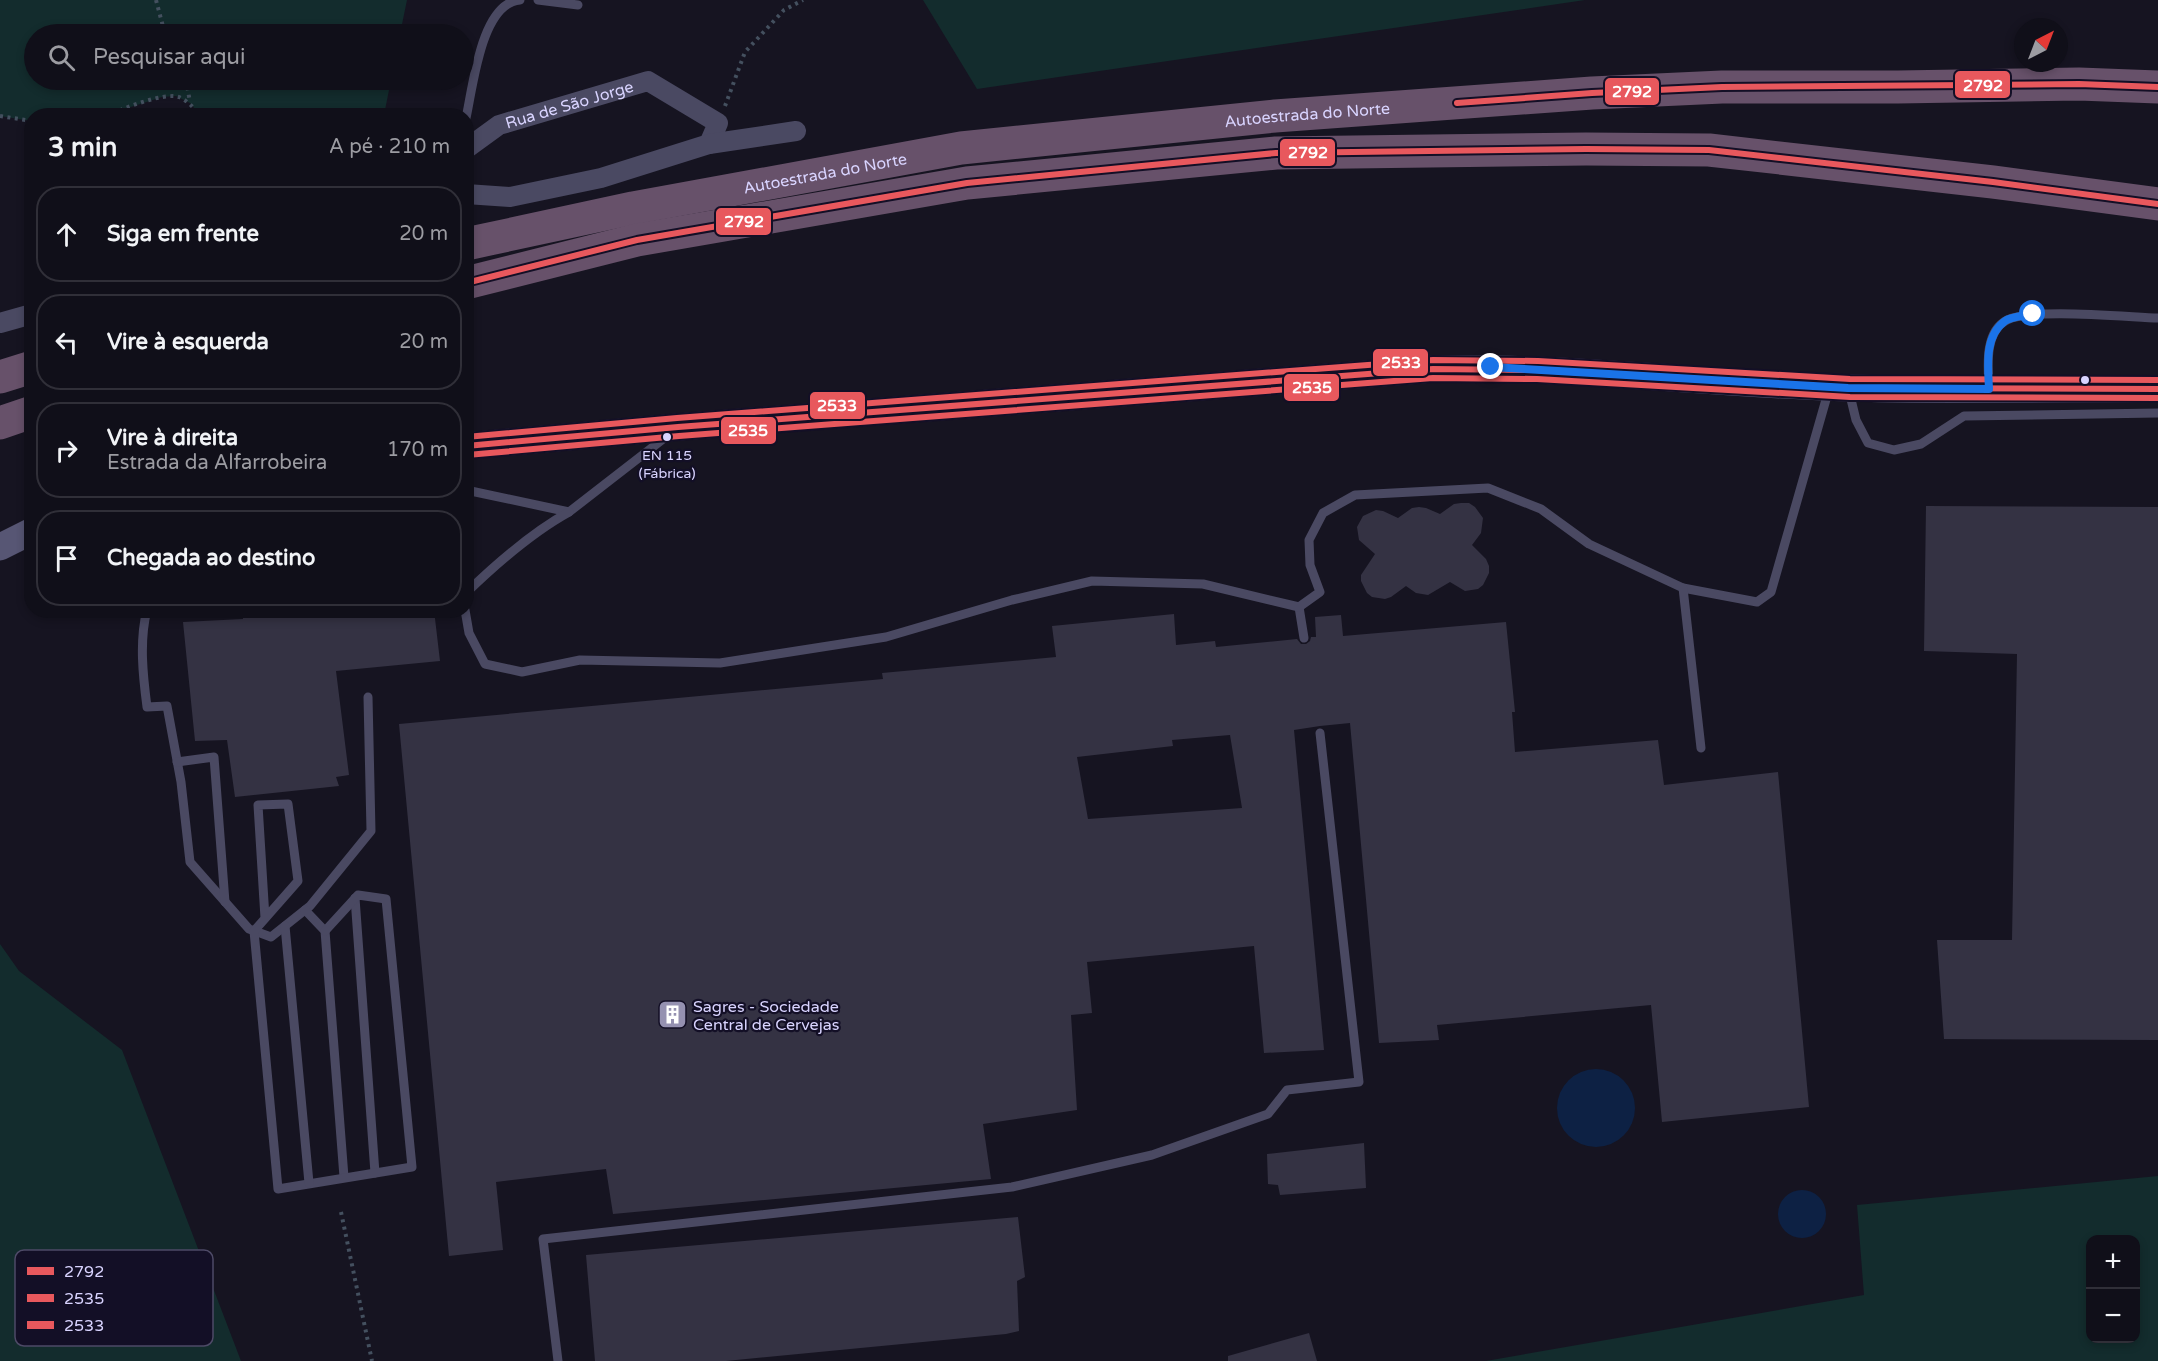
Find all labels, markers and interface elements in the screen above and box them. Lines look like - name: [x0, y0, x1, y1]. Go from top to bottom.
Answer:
- north arrow: [2014, 18, 2068, 72]
- search box: [24, 24, 474, 90]
- icon: search: [45, 41, 78, 74]
- text: Pesquisar aqui: [93, 44, 245, 70]
- line badge: 2792: [1954, 70, 2011, 99]
- text: 2792: [1963, 76, 2003, 96]
- street label: Rua de São Jorge: [503, 77, 636, 134]
- line badge: 2792: [1604, 77, 1660, 106]
- text: 2792: [1612, 82, 1652, 102]
- street label: Autoestrada do Norte: [1223, 99, 1391, 132]
- text: 3 min: [48, 132, 117, 163]
- text: A pé · 210 m: [329, 135, 450, 159]
- line badge: 2792: [1279, 138, 1336, 167]
- text: 2792: [1288, 143, 1328, 163]
- street label: Autoestrada do Norte: [742, 149, 909, 199]
- line badge: 2792: [715, 207, 772, 236]
- text: 2792: [724, 212, 764, 232]
- icon: ahead: [50, 218, 83, 251]
- text: Siga em frente: [107, 221, 259, 247]
- text: 20 m: [399, 222, 448, 246]
- route start: [2019, 300, 2045, 326]
- icon: left: [50, 326, 83, 359]
- text: Vire à esquerda: [107, 329, 269, 355]
- text: 20 m: [399, 330, 448, 354]
- line badge: 2533: [1372, 348, 1429, 377]
- text: 2533: [1381, 353, 1421, 373]
- route end: [1477, 353, 1503, 379]
- line badge: 2535: [1283, 373, 1340, 402]
- unlabelled marker: [2079, 374, 2091, 386]
- text: 2535: [1292, 378, 1332, 398]
- line badge: 2533: [809, 391, 866, 420]
- text: 2533: [817, 396, 857, 416]
- line badge: 2535: [720, 416, 777, 445]
- text: 2535: [728, 421, 768, 441]
- text: Vire à direita: [107, 425, 238, 451]
- marker: EN 115 (Fábrica): [661, 431, 673, 443]
- icon: right: [50, 434, 83, 467]
- text: 170 m: [387, 438, 448, 462]
- place label: EN 115 (Fábrica): [638, 447, 696, 482]
- text: Estrada da Alfarrobeira: [107, 451, 327, 475]
- icon: arrive: [50, 542, 83, 575]
- text: Chegada ao destino: [107, 545, 315, 571]
- place label: Sagres - Sociedade Central de Cervejas: [693, 997, 839, 1035]
- building icon: Sagres - Sociedade Central de Cervejas: [656, 999, 688, 1031]
- map controls: [2086, 1235, 2140, 1343]
- button: +: [2086, 1235, 2140, 1289]
- legend: [15, 1250, 213, 1346]
- text: 2792: [64, 1262, 104, 1282]
- text: 2535: [64, 1289, 104, 1309]
- button: −: [2086, 1289, 2140, 1343]
- text: 2533: [64, 1316, 104, 1336]

